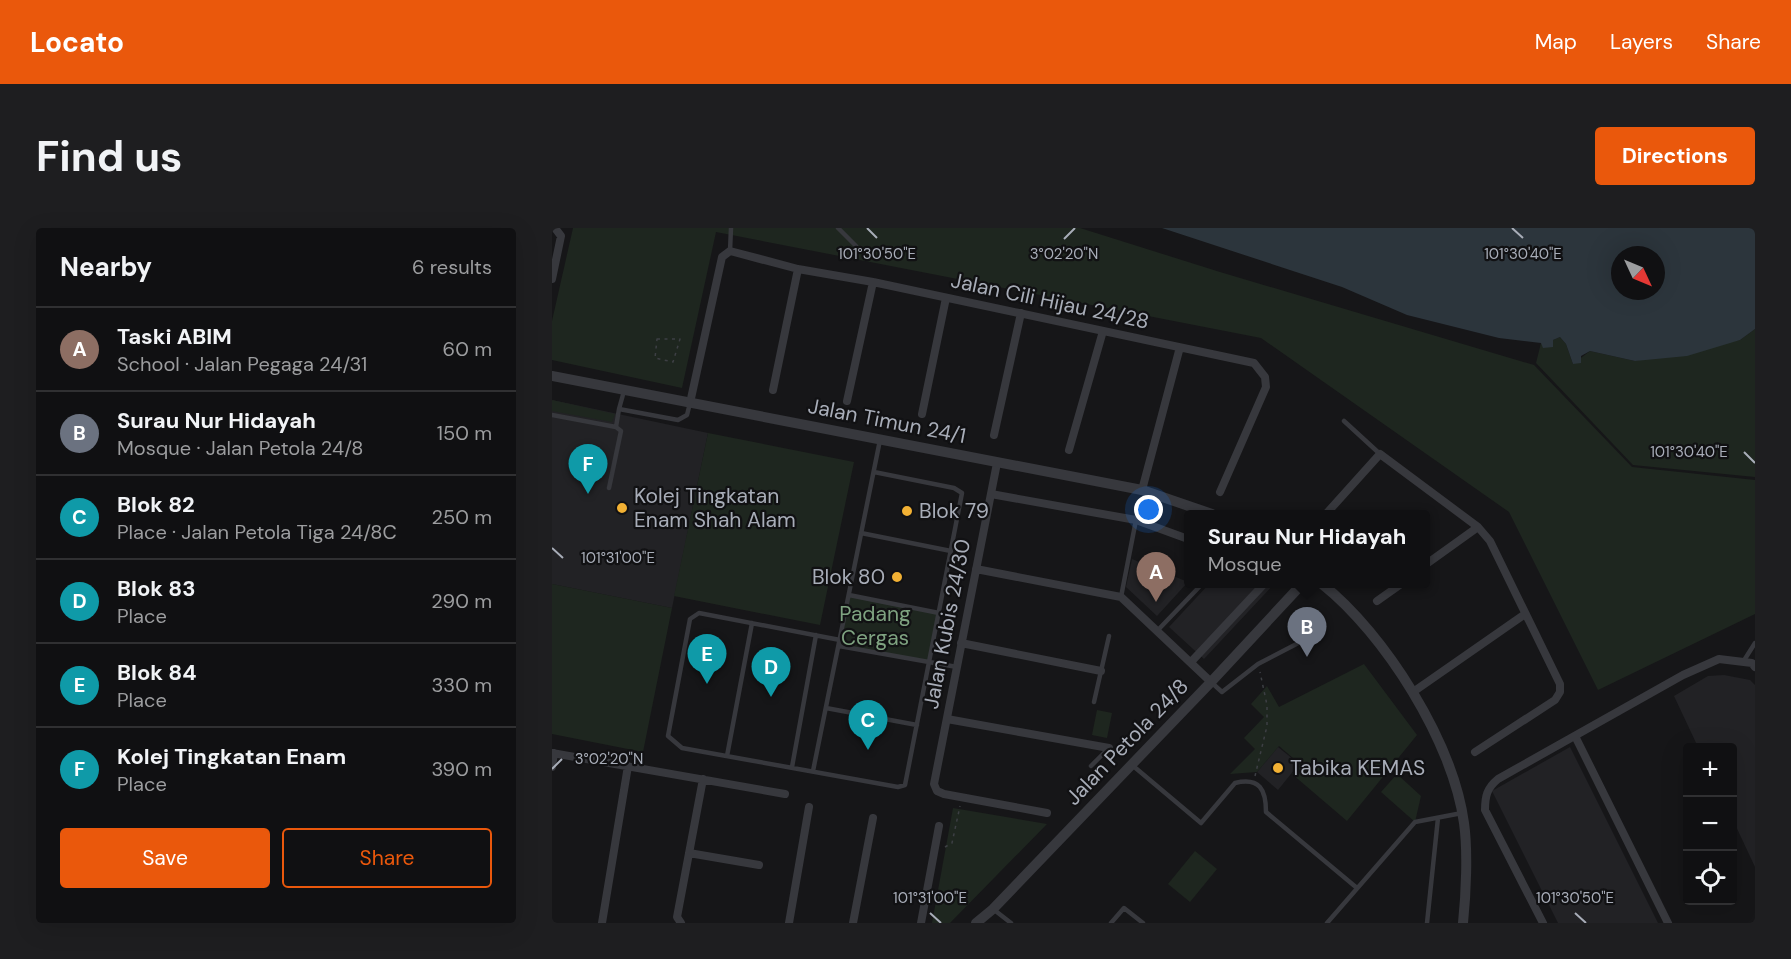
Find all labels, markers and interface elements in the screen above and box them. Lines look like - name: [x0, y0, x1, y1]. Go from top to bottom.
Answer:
- text: Locato: [30, 24, 124, 61]
- text: Map: [1535, 28, 1577, 56]
- text: Layers: [1610, 28, 1673, 56]
- text: Share: [1706, 28, 1761, 56]
- button: Directions: [1595, 127, 1755, 185]
- text: Find us: [36, 129, 182, 184]
- text: 101°30'50"E: [838, 244, 916, 264]
- text: 3°02'20"N: [1030, 244, 1098, 264]
- text: 101°30'40"E: [1484, 244, 1562, 264]
- north arrow: [1611, 246, 1665, 300]
- text: Nearby: [60, 250, 152, 284]
- text: 6 results: [412, 254, 492, 280]
- street label: Jalan Cili Hijau 24/28: [948, 266, 1152, 336]
- text: Taski ABIM: [117, 322, 232, 351]
- text: A: [72, 336, 87, 362]
- text: 60 m: [443, 336, 492, 362]
- text: School · Jalan Pegaga 24/31: [117, 351, 367, 377]
- street label: Jalan Timun 24/1: [806, 392, 968, 450]
- text: Surau Nur Hidayah: [117, 406, 316, 435]
- text: B: [73, 420, 86, 446]
- text: 150 m: [437, 420, 492, 446]
- text: Mosque · Jalan Petola 24/8: [117, 435, 363, 461]
- text: 101°30'40"E: [1650, 442, 1728, 462]
- pin: F: [568, 444, 608, 494]
- place label: Kolej Tingkatan Enam Shah Alam: [634, 482, 796, 534]
- text: Blok 82: [117, 490, 195, 519]
- your location: [1134, 495, 1163, 524]
- place label: Blok 79: [919, 497, 989, 525]
- marker: Kolej Tingkatan Enam Shah Alam: [615, 501, 629, 515]
- text: C: [72, 504, 87, 530]
- text: 250 m: [431, 504, 492, 530]
- marker: Blok 79: [900, 504, 914, 518]
- popup: [1184, 510, 1430, 588]
- text: Place · Jalan Petola Tiga 24/8C: [117, 519, 397, 545]
- text: Surau Nur Hidayah: [1208, 522, 1406, 551]
- street label: Jalan Kubis 24/30: [917, 537, 977, 711]
- text: 101°31'00"E: [581, 548, 655, 568]
- text: Mosque: [1208, 551, 1282, 577]
- pin: A: [1136, 552, 1176, 602]
- place label: Blok 80: [812, 563, 885, 591]
- marker: Blok 80: [890, 570, 904, 584]
- text: Blok 83: [117, 574, 195, 603]
- text: D: [72, 588, 87, 614]
- text: 290 m: [431, 588, 492, 614]
- park label: Padang Cergas: [839, 600, 911, 652]
- text: Place: [117, 603, 167, 629]
- pin: B: [1288, 608, 1326, 657]
- pin: E: [688, 634, 726, 684]
- pin: D: [752, 648, 790, 697]
- text: Blok 84: [117, 658, 196, 687]
- text: E: [74, 672, 85, 698]
- text: 330 m: [432, 672, 492, 698]
- street label: Jalan Petola 24/8: [1059, 673, 1195, 811]
- text: Place: [117, 687, 167, 713]
- pin: C: [848, 700, 888, 750]
- text: Kolej Tingkatan Enam: [117, 742, 346, 771]
- map controls: [1683, 743, 1737, 905]
- button: +: [1683, 743, 1737, 797]
- text: 3°02'20"N: [575, 749, 643, 769]
- place label: Tabika KEMAS: [1290, 754, 1425, 782]
- text: F: [74, 756, 85, 782]
- text: 390 m: [431, 756, 492, 782]
- marker: Tabika KEMAS: [1271, 761, 1285, 775]
- text: Place: [117, 771, 167, 797]
- button: −: [1683, 797, 1737, 851]
- button: Save: [60, 828, 270, 888]
- button: Share: [282, 828, 492, 888]
- button: locate: [1683, 851, 1737, 905]
- text: 101°31'00"E: [893, 888, 967, 908]
- text: 101°30'50"E: [1536, 888, 1614, 908]

